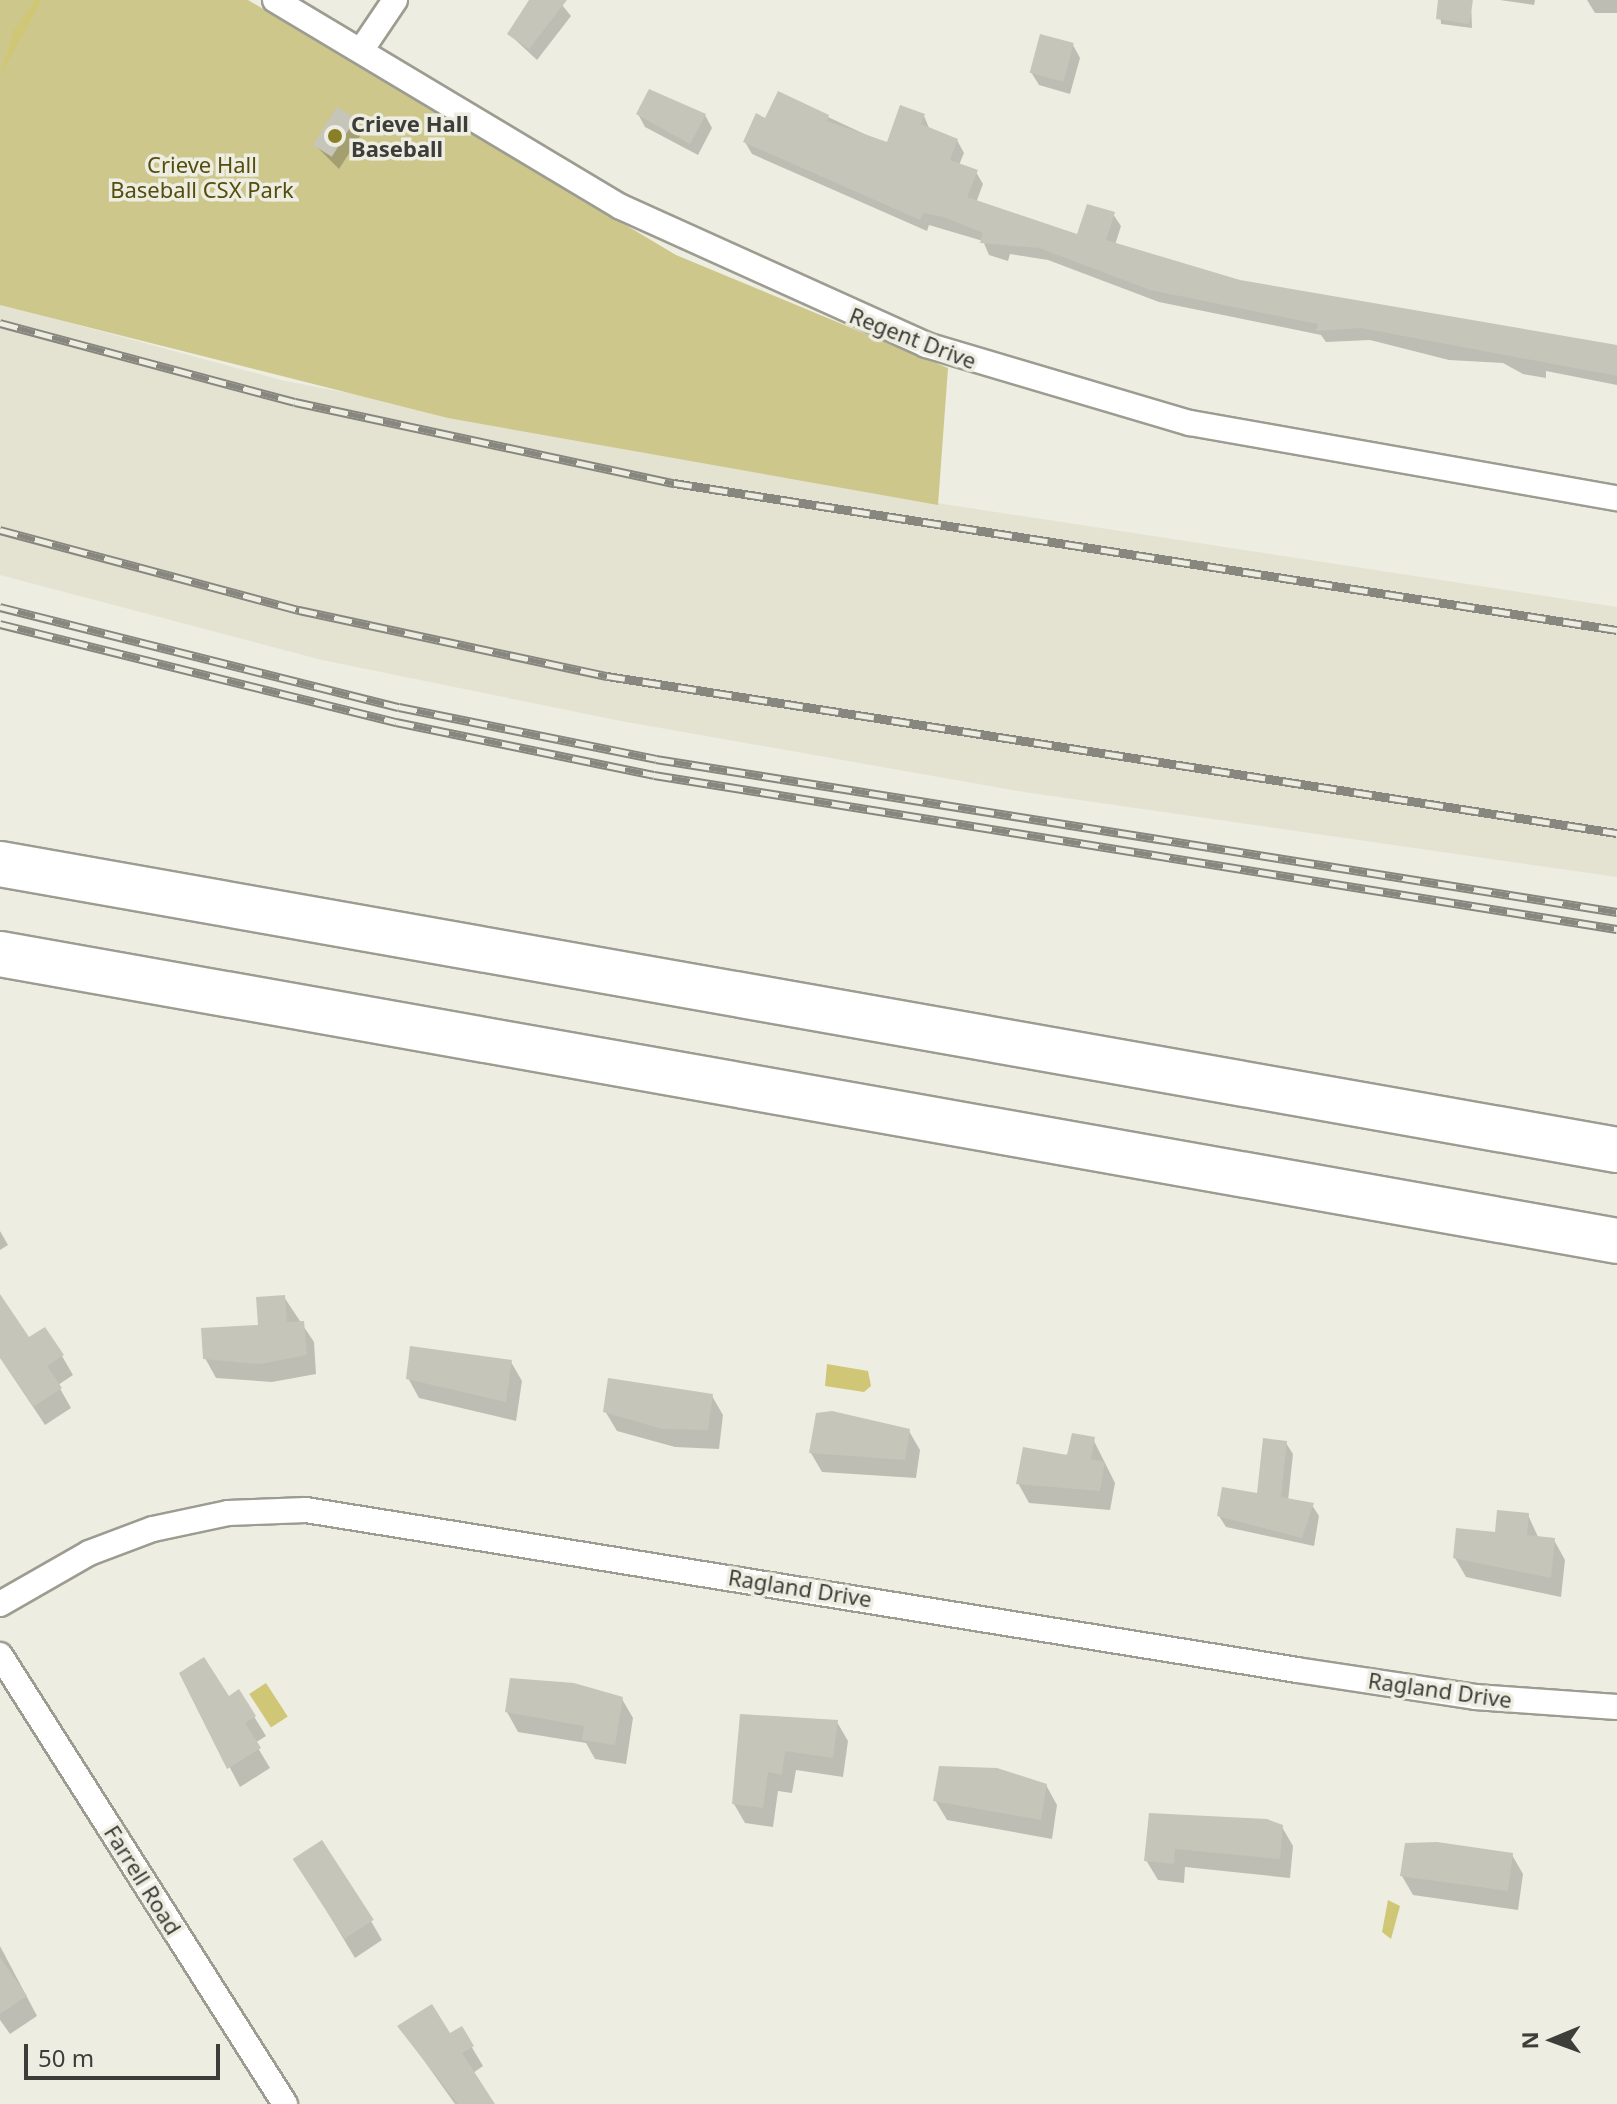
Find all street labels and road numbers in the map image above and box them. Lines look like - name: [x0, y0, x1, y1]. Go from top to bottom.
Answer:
- street label: Regent Drive: [846, 302, 980, 374]
- street label: Ragland Drive: [726, 1564, 874, 1612]
- street label: Ragland Drive: [1366, 1667, 1514, 1713]
- street label: Farrell Road: [99, 1820, 187, 1940]

